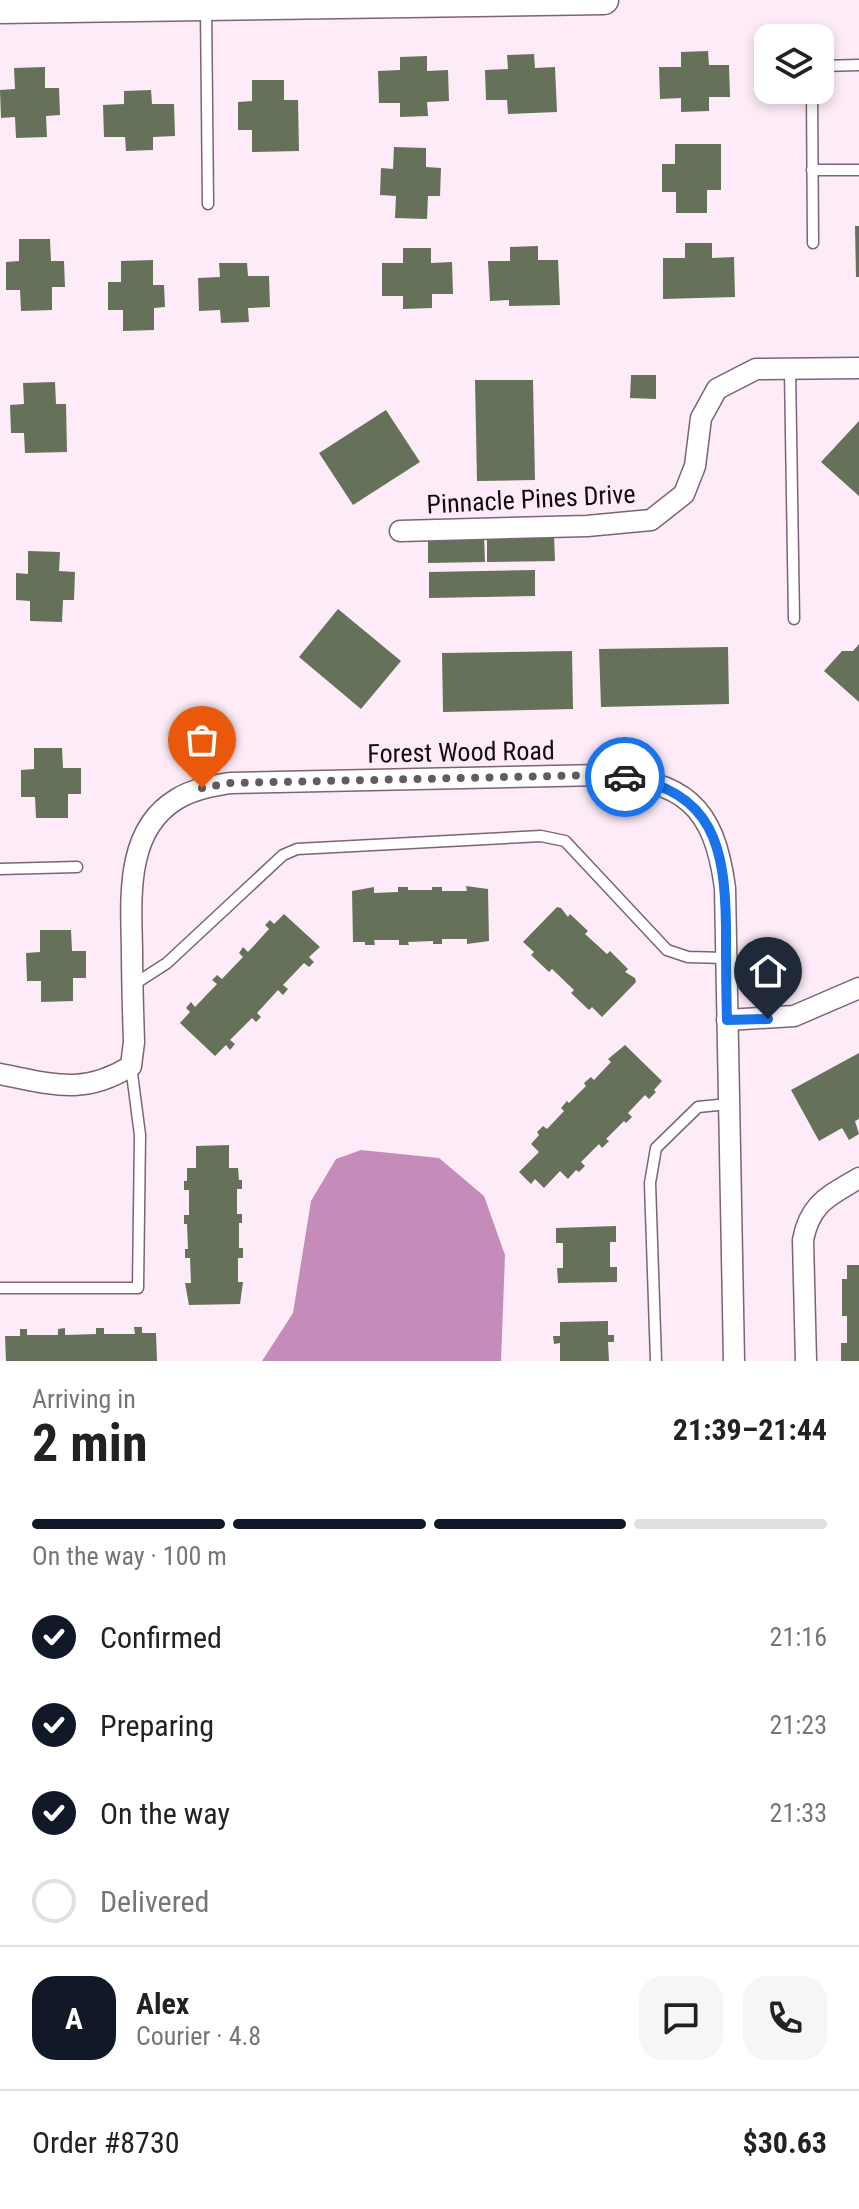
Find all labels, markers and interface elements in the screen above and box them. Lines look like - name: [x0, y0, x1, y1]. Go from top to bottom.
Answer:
- map controls: [754, 24, 834, 104]
- button: layers: [754, 24, 834, 104]
- street label: Pinnacle Pines Drive: [426, 479, 636, 519]
- pin: [168, 706, 236, 788]
- icon: bag: [180, 718, 224, 762]
- street label: Forest Wood Road: [367, 735, 555, 769]
- courier: [585, 737, 665, 817]
- icon: car: [603, 755, 647, 799]
- pin: [734, 937, 802, 1019]
- icon: home: [746, 949, 790, 993]
- text: Arriving in: [32, 1384, 136, 1414]
- text: 21:39–21:44: [673, 1412, 827, 1447]
- text: 2 min: [32, 1413, 148, 1474]
- text: On the way · 100 m: [32, 1541, 227, 1571]
- icon: check: [32, 1615, 76, 1659]
- text: Confirmed: [100, 1620, 222, 1655]
- text: 21:16: [770, 1622, 827, 1652]
- icon: check: [32, 1703, 76, 1747]
- text: Preparing: [100, 1708, 214, 1743]
- text: 21:23: [770, 1710, 827, 1740]
- icon: check: [32, 1791, 76, 1835]
- text: On the way: [100, 1796, 230, 1831]
- text: 21:33: [770, 1798, 827, 1828]
- text: Delivered: [100, 1884, 209, 1919]
- button: chat: [639, 1976, 723, 2060]
- button: phone: [743, 1976, 827, 2060]
- text: Alex: [136, 1986, 189, 2021]
- text: A: [65, 2001, 83, 2036]
- text: Courier · 4.8: [136, 2021, 261, 2051]
- text: Order #8730: [32, 2125, 180, 2160]
- text: $30.63: [742, 2125, 827, 2160]

